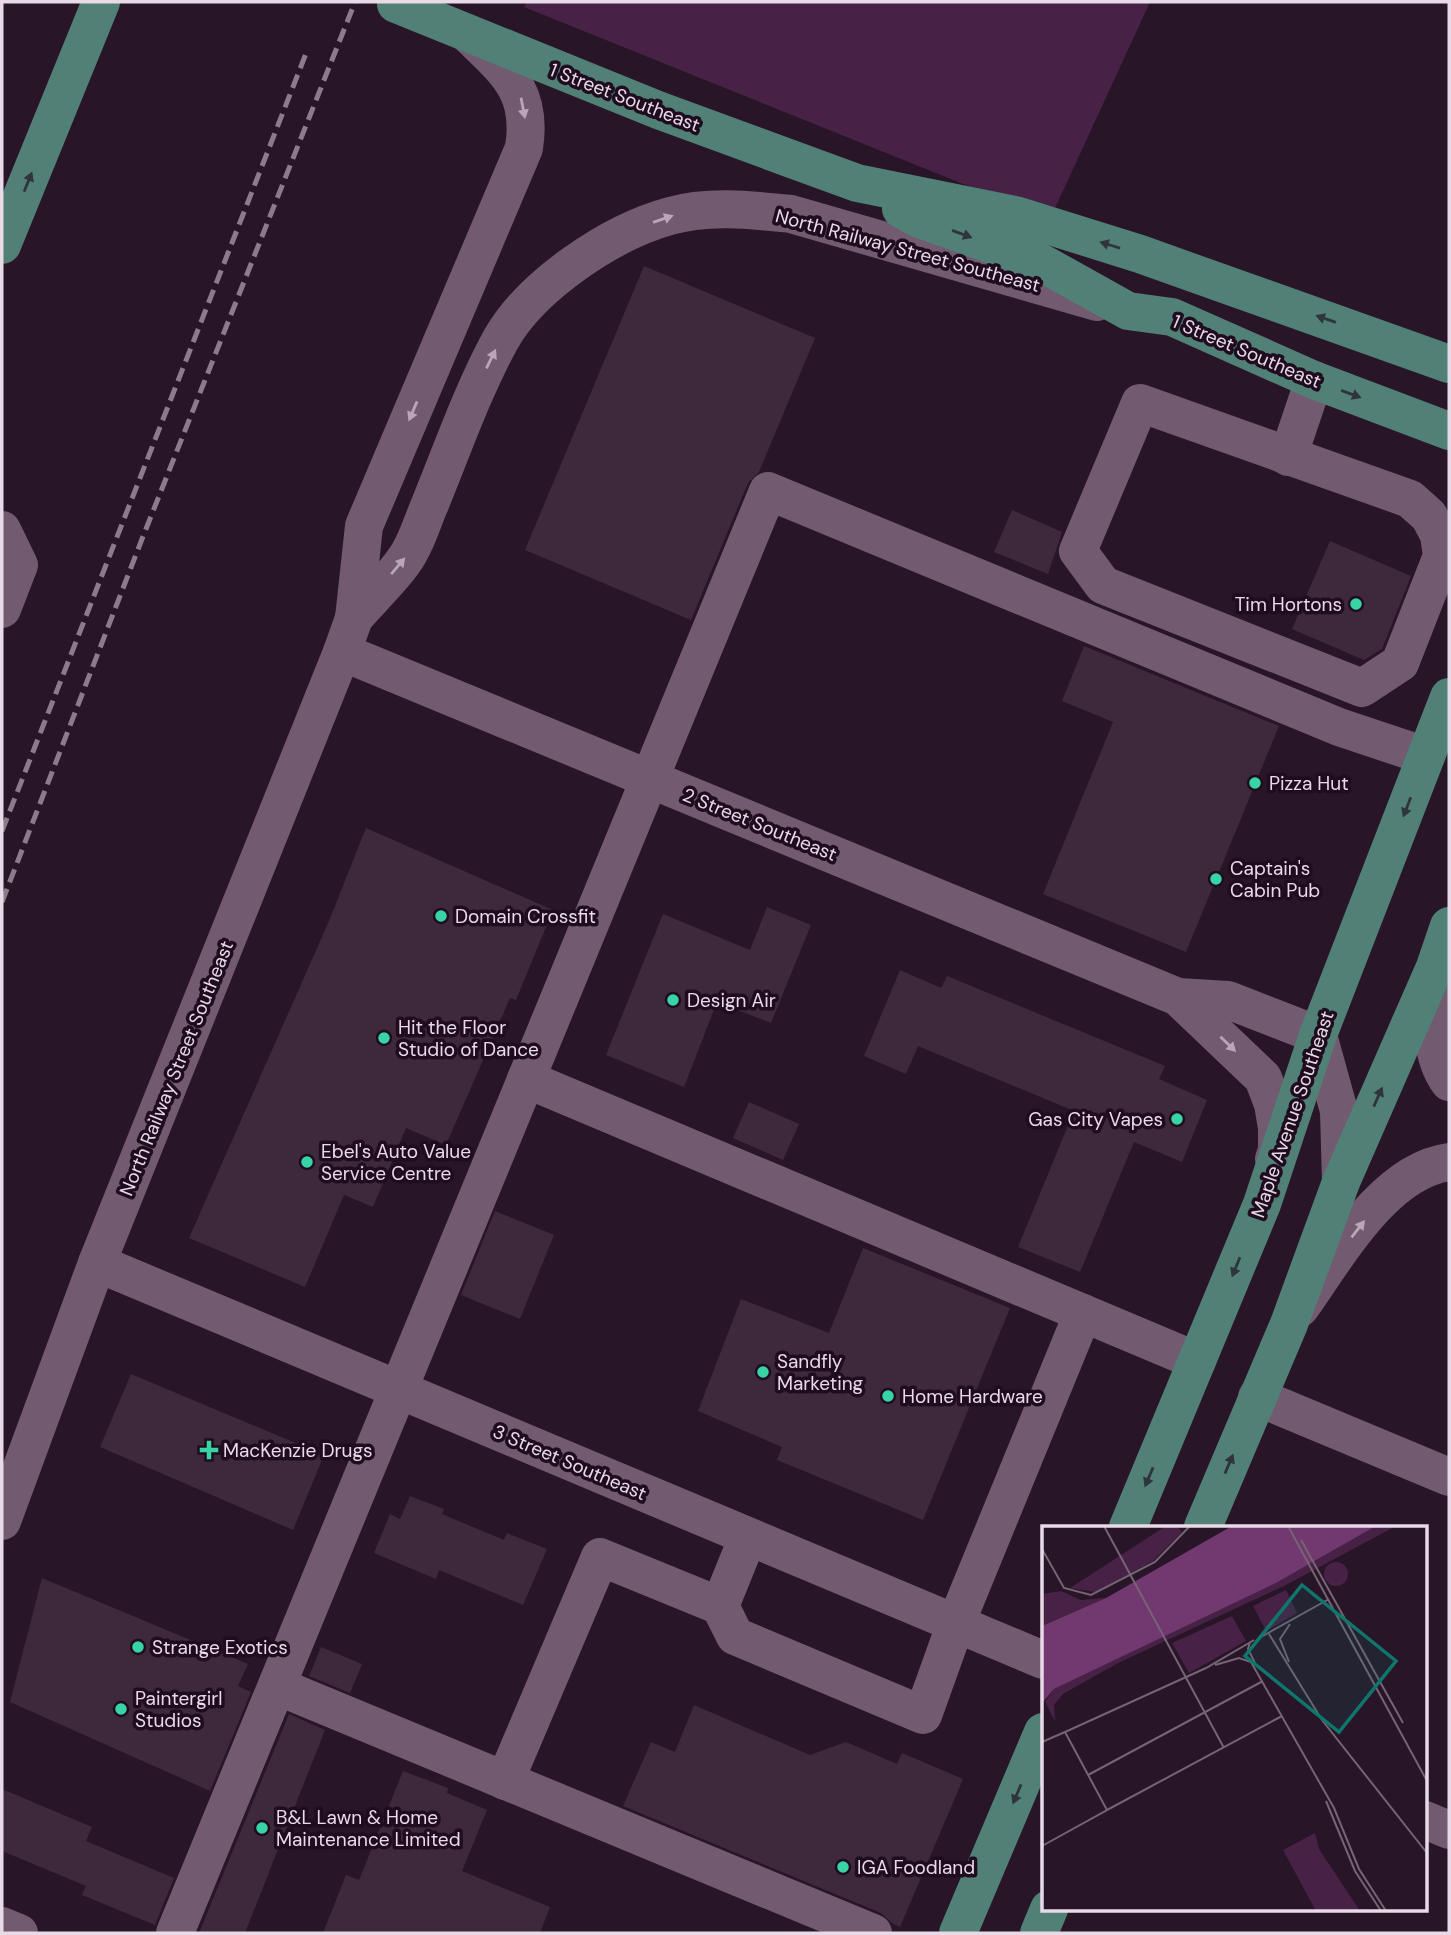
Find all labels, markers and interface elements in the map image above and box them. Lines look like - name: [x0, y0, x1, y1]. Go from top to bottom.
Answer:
- street label: 1 Street Southeast: [546, 57, 704, 138]
- one-way arrow: [517, 97, 528, 119]
- one-way arrow: [22, 171, 33, 192]
- street label: North Railway Street Southeast: [773, 203, 1043, 298]
- one-way arrow: [652, 213, 673, 224]
- one-way arrow: [951, 229, 972, 240]
- one-way arrow: [1100, 239, 1121, 250]
- street label: 1 Street Southeast: [1169, 309, 1325, 394]
- one-way arrow: [1315, 313, 1336, 324]
- one-way arrow: [486, 349, 497, 369]
- one-way arrow: [1341, 389, 1362, 400]
- one-way arrow: [407, 400, 418, 421]
- one-way arrow: [390, 557, 406, 575]
- place label: Tim Hortons: [1235, 592, 1342, 617]
- marker: Tim Hortons: [1348, 596, 1364, 612]
- place label: Pizza Hut: [1269, 771, 1349, 796]
- marker: Pizza Hut: [1247, 775, 1263, 791]
- street label: 2 Street Southeast: [679, 782, 841, 867]
- one-way arrow: [1401, 796, 1412, 817]
- place label: Captain's Cabin Pub: [1230, 856, 1320, 903]
- marker: Captain's Cabin Pub: [1208, 871, 1224, 887]
- place label: Domain Crossfit: [455, 904, 596, 929]
- marker: Domain Crossfit: [433, 908, 449, 924]
- street label: North Railway Street Southeast: [114, 937, 239, 1199]
- place label: Design Air: [687, 988, 776, 1013]
- marker: Design Air: [665, 992, 681, 1008]
- street label: Maple Avenue Southeast: [1245, 1007, 1340, 1221]
- place label: Hit the Floor Studio of Dance: [398, 1015, 539, 1062]
- marker: Hit the Floor Studio of Dance: [376, 1030, 392, 1046]
- one-way arrow: [1219, 1035, 1236, 1051]
- one-way arrow: [1372, 1087, 1384, 1107]
- place label: Gas City Vapes: [1028, 1107, 1163, 1132]
- marker: Gas City Vapes: [1169, 1111, 1185, 1127]
- place label: Ebel's Auto Value Service Centre: [321, 1139, 471, 1186]
- marker: Ebel's Auto Value Service Centre: [299, 1154, 315, 1170]
- one-way arrow: [1350, 1221, 1365, 1239]
- one-way arrow: [1230, 1257, 1242, 1277]
- place label: Sandfly Marketing: [777, 1349, 864, 1396]
- marker: Sandfly Marketing: [755, 1364, 771, 1380]
- place label: Home Hardware: [902, 1384, 1043, 1409]
- marker: Home Hardware: [880, 1388, 896, 1404]
- street label: 3 Street Southeast: [489, 1419, 650, 1506]
- place label: MacKenzie Drugs: [223, 1438, 373, 1463]
- marker: MacKenzie Drugs: [201, 1442, 217, 1458]
- one-way arrow: [1224, 1454, 1235, 1475]
- one-way arrow: [1143, 1467, 1154, 1488]
- inset map: [1042, 1526, 1426, 1910]
- place label: Strange Exotics: [152, 1635, 288, 1660]
- marker: Strange Exotics: [130, 1639, 146, 1655]
- place label: Paintergirl Studios: [135, 1686, 223, 1733]
- marker: Paintergirl Studios: [113, 1701, 129, 1717]
- one-way arrow: [1011, 1784, 1022, 1805]
- place label: B&L Lawn & Home Maintenance Limited: [276, 1805, 461, 1852]
- marker: B&L Lawn & Home Maintenance Limited: [254, 1820, 270, 1836]
- place label: IGA Foodland: [857, 1855, 975, 1880]
- marker: IGA Foodland: [835, 1859, 851, 1875]

